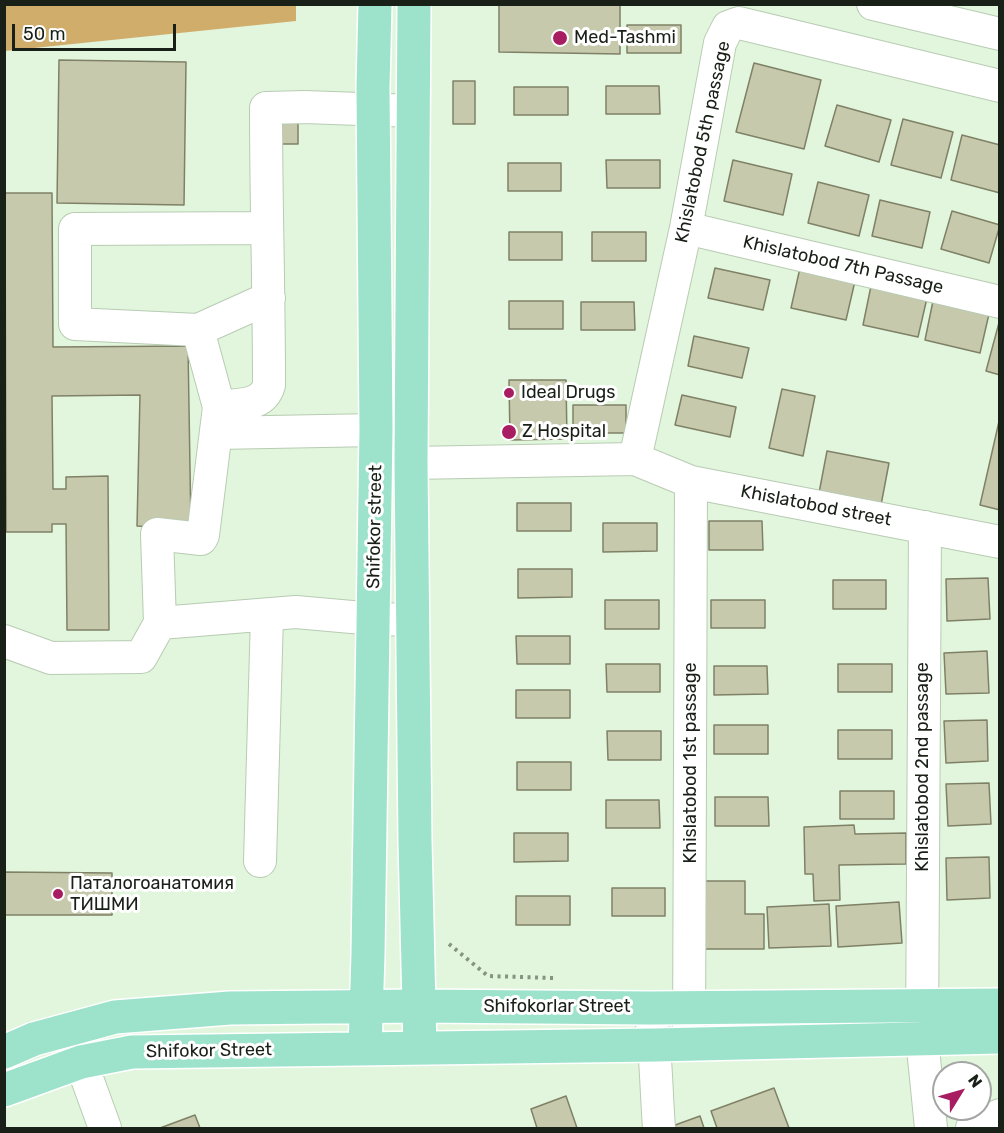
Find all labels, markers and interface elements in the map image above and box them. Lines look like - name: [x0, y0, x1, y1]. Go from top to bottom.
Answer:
- scale bar: [15, 12, 178, 50]
- text: 50 m: [23, 23, 66, 45]
- place label: Med-Tashmi: [574, 27, 676, 49]
- marker: Med-Tashmi: [551, 29, 569, 47]
- street label: Khislatobod 5th passage: [671, 39, 735, 245]
- street label: Khislatobod 7th Passage: [741, 231, 945, 299]
- place label: Ideal Drugs: [521, 382, 615, 404]
- marker: Ideal Drugs: [502, 386, 516, 400]
- place label: Z Hospital: [522, 421, 606, 443]
- marker: Z Hospital: [500, 423, 518, 441]
- street label: Shifokor street: [363, 465, 387, 589]
- street label: Khislatobod street: [739, 481, 893, 531]
- street label: Khislatobod 1st passage: [680, 662, 702, 864]
- street label: Khislatobod 2nd passage: [912, 662, 934, 872]
- place label: Паталогоанатомия ТИШМИ: [70, 873, 234, 916]
- marker: Паталогоанатомия ТИШМИ: [51, 887, 65, 901]
- street label: Shifokorlar Street: [483, 996, 631, 1018]
- street label: Shifokor Street: [146, 1039, 272, 1063]
- north arrow: [932, 1061, 992, 1121]
- text: N: [964, 1071, 986, 1091]

